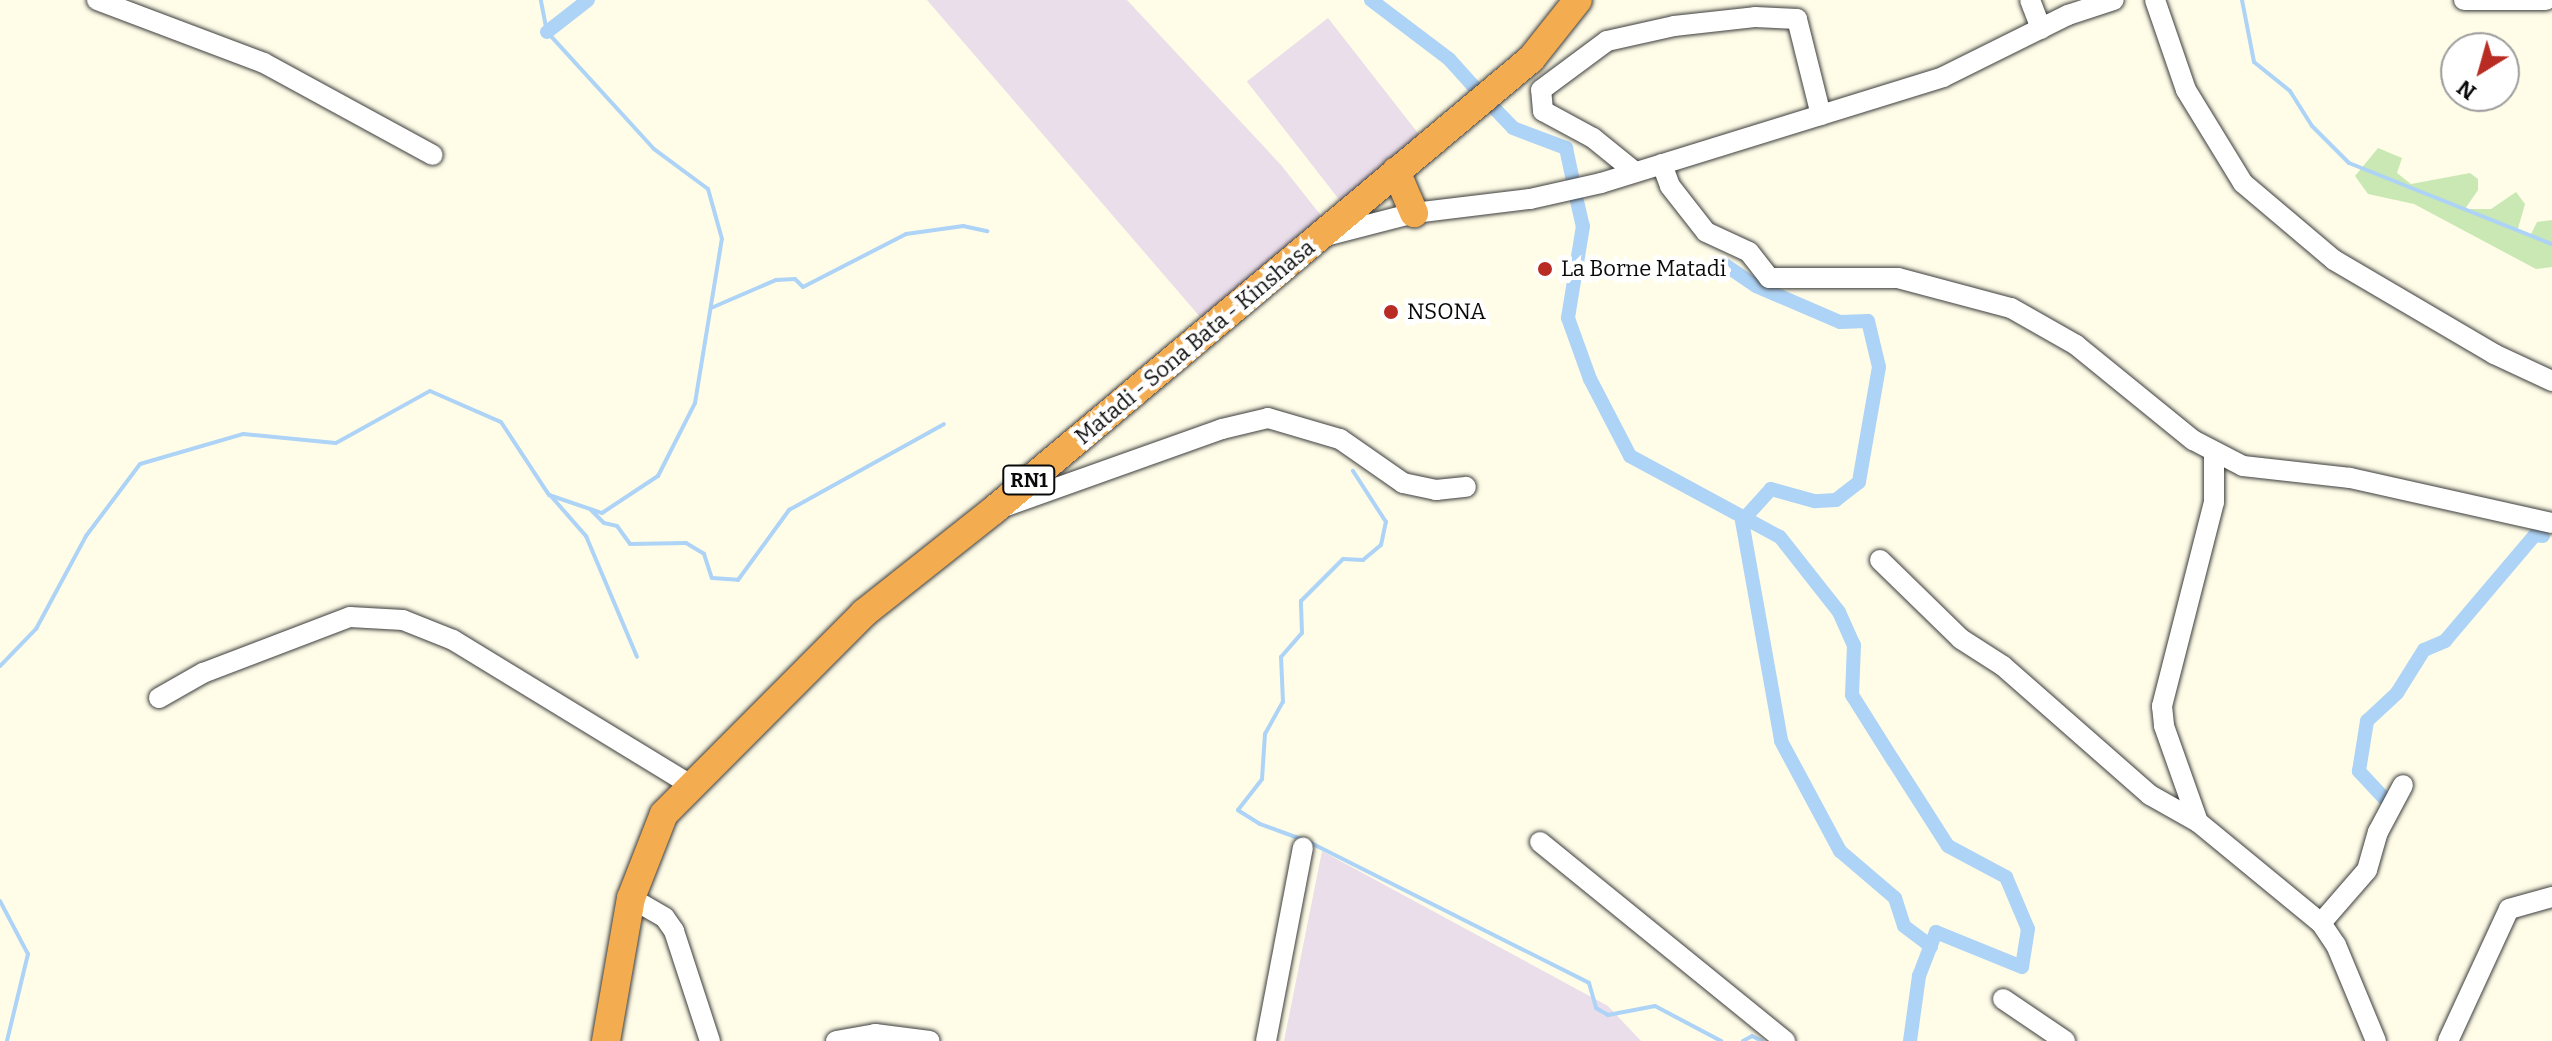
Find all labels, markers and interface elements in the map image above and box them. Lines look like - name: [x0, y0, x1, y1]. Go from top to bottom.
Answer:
- north arrow: [2440, 32, 2520, 112]
- text: N: [2452, 74, 2481, 106]
- street label: Matadi - Sona Bata - Kinshasa: [1070, 234, 1320, 450]
- place label: La Borne Matadi: [1561, 256, 1726, 282]
- marker: La Borne Matadi: [1536, 260, 1554, 278]
- place label: NSONA: [1407, 299, 1486, 325]
- marker: NSONA: [1382, 303, 1400, 321]
- road number: RN1: [1001, 464, 1057, 496]

